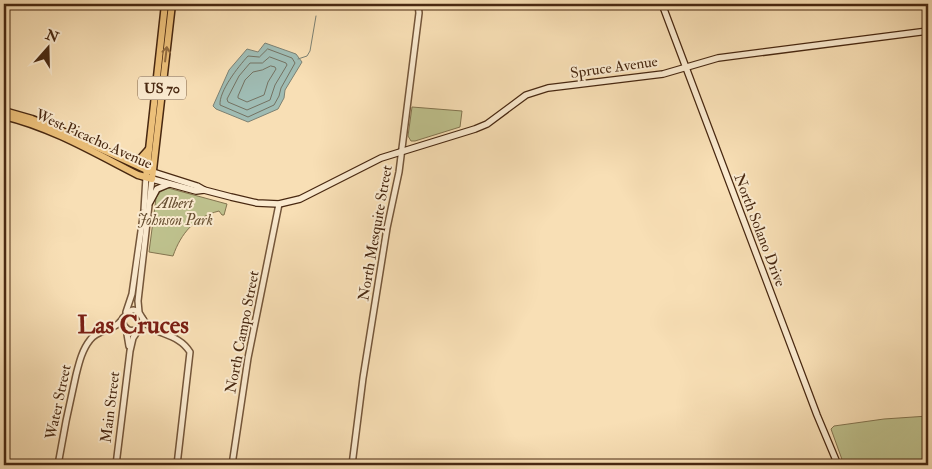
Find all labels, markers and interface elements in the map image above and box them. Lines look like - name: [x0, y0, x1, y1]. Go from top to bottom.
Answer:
- north arrow: [22, 22, 72, 72]
- text: N: [43, 26, 62, 47]
- one-way arrow: [161, 47, 171, 63]
- street label: Spruce Avenue: [569, 52, 659, 84]
- road number: US 70: [138, 76, 186, 100]
- street label: West Picacho Avenue: [32, 105, 155, 174]
- street label: North Mesquite Street: [354, 164, 397, 302]
- street label: North Solano Drive: [729, 171, 790, 289]
- park label: Albert Johnson Park: [137, 194, 213, 230]
- street label: North Campo Street: [221, 269, 265, 395]
- district label: Las Cruces: [77, 310, 189, 341]
- street label: Water Street: [41, 363, 76, 442]
- street label: Main Street: [97, 370, 124, 444]

